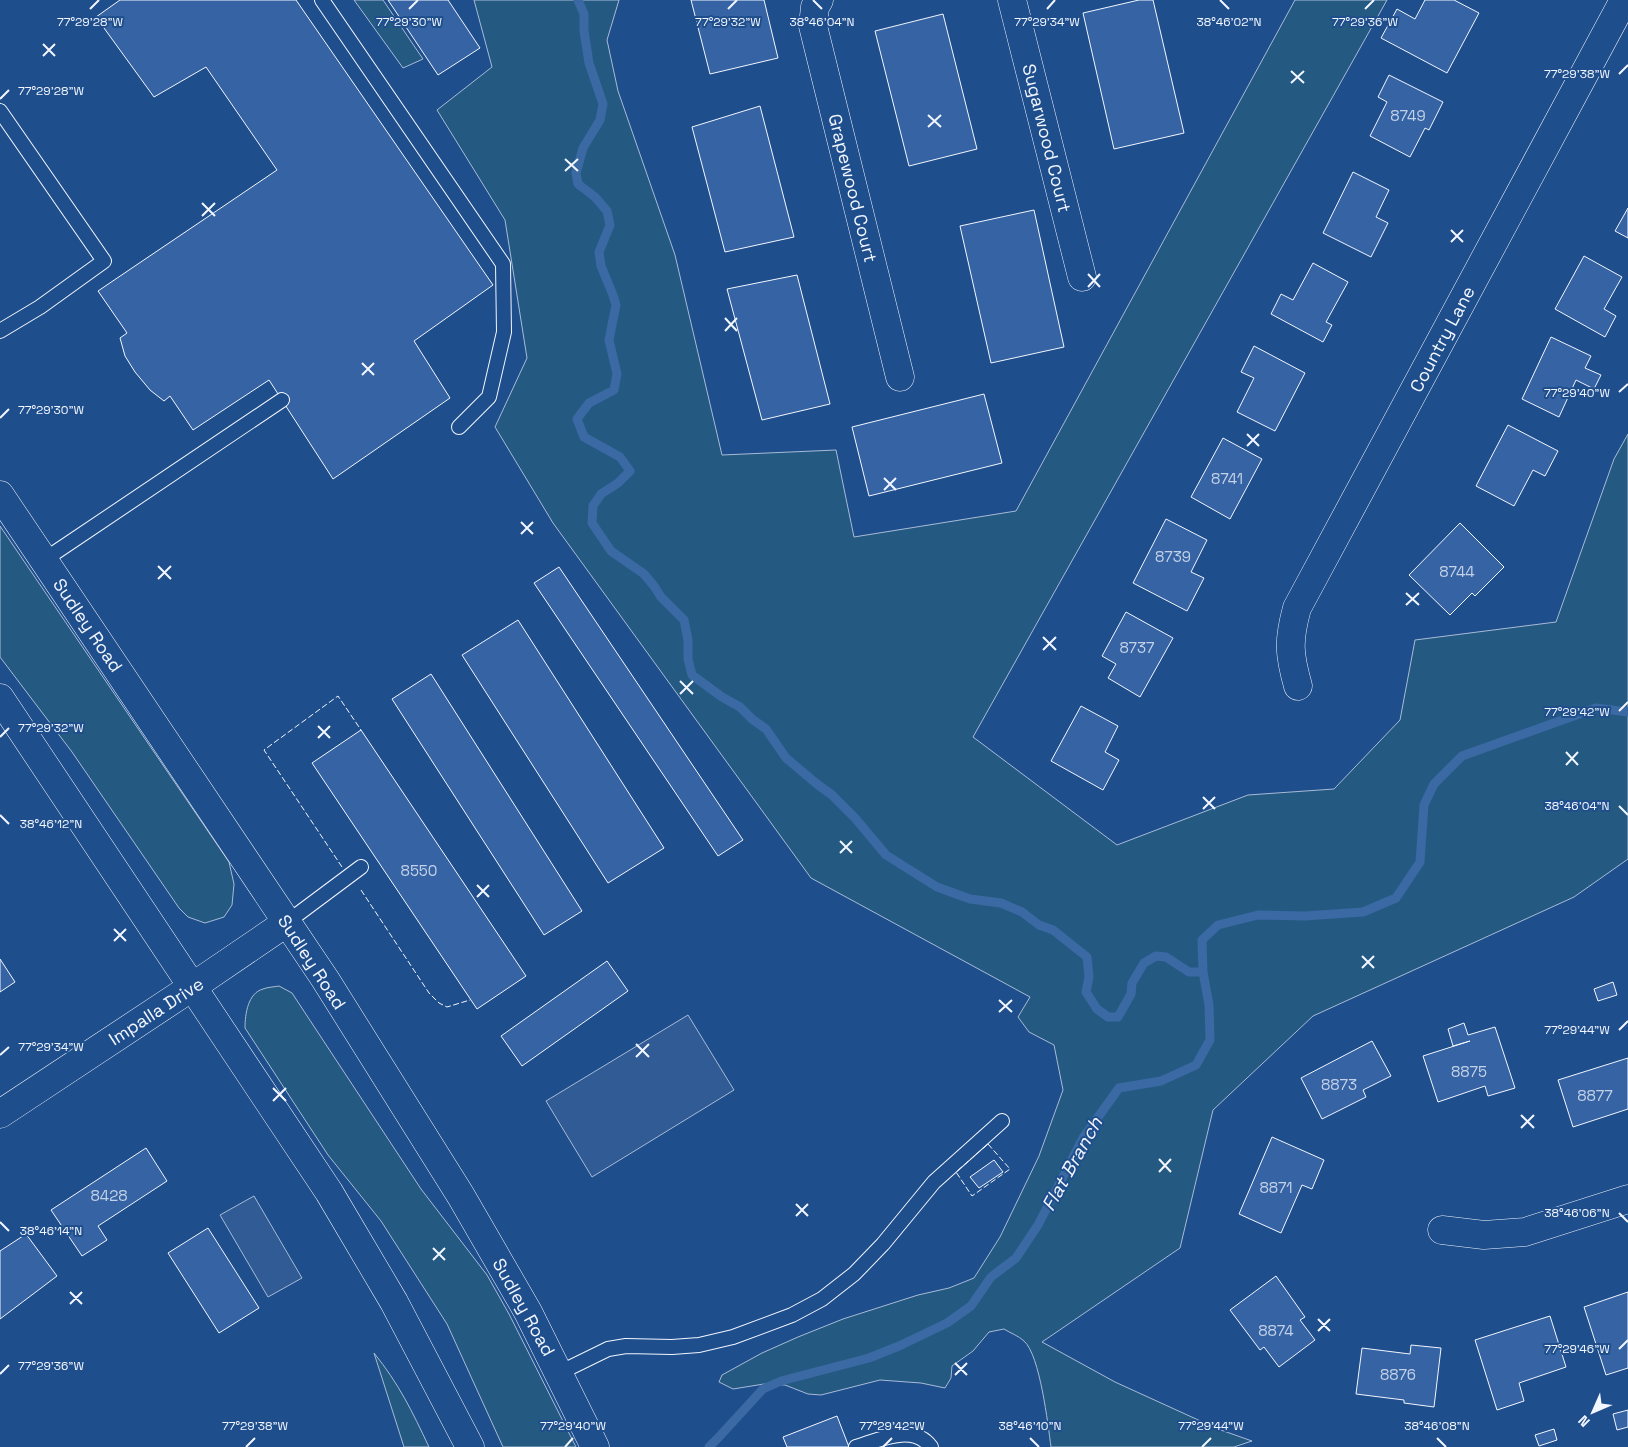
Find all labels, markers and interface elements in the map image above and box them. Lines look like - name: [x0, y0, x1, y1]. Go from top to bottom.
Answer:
- text: 77°29'28"W: [57, 14, 123, 30]
- text: 77°29'30"W: [376, 14, 443, 30]
- text: 77°29'32"W: [695, 14, 761, 30]
- text: 38°46'04"N: [790, 14, 854, 30]
- text: 77°29'34"W: [1014, 14, 1080, 30]
- text: 38°46'02"N: [1196, 14, 1262, 30]
- text: 77°29'36"W: [1332, 14, 1398, 30]
- street label: Sugarwood Court: [1017, 61, 1077, 215]
- text: 77°29'38"W: [1544, 66, 1610, 82]
- text: 77°29'28"W: [18, 83, 84, 99]
- house number: 8749: [1390, 106, 1426, 125]
- street label: Grapewood Court: [823, 111, 883, 265]
- street label: Country Lane: [1404, 282, 1480, 396]
- text: 77°29'40"W: [1544, 385, 1610, 401]
- text: 77°29'30"W: [18, 402, 85, 418]
- house number: 8741: [1211, 469, 1243, 488]
- house number: 8739: [1155, 547, 1191, 566]
- house number: 8744: [1439, 562, 1475, 581]
- street label: Sudley Road: [48, 574, 128, 676]
- house number: 8737: [1119, 638, 1155, 657]
- text: 77°29'42"W: [1544, 704, 1610, 720]
- text: 77°29'32"W: [18, 720, 84, 736]
- text: 38°46'04"N: [1545, 798, 1609, 814]
- text: 38°46'12"N: [20, 816, 82, 832]
- house number: 8550: [401, 861, 437, 880]
- street label: Sudley Road: [273, 910, 351, 1014]
- street label: Impalla Drive: [104, 972, 208, 1050]
- text: 77°29'44"W: [1544, 1022, 1610, 1038]
- text: 77°29'34"W: [18, 1039, 84, 1055]
- house number: 8875: [1451, 1062, 1487, 1081]
- house number: 8873: [1321, 1075, 1357, 1094]
- house number: 8877: [1577, 1086, 1613, 1105]
- water label: Flat Branch: [1036, 1112, 1108, 1215]
- house number: 8871: [1259, 1178, 1293, 1197]
- house number: 8428: [90, 1186, 128, 1205]
- text: 38°46'06"N: [1544, 1205, 1610, 1221]
- text: 38°46'14"N: [20, 1223, 82, 1239]
- street label: Sudley Road: [488, 1254, 560, 1360]
- house number: 8874: [1258, 1321, 1294, 1340]
- text: 77°29'46"W: [1544, 1341, 1610, 1357]
- text: 77°29'36"W: [18, 1358, 84, 1374]
- house number: 8876: [1380, 1365, 1416, 1384]
- north arrow: [1568, 1387, 1618, 1437]
- text: N: [1574, 1412, 1593, 1431]
- text: 77°29'38"W: [222, 1418, 288, 1434]
- text: 77°29'40"W: [540, 1418, 606, 1434]
- text: 77°29'42"W: [859, 1418, 925, 1434]
- text: 38°46'10"N: [999, 1418, 1061, 1434]
- text: 77°29'44"W: [1178, 1418, 1244, 1434]
- text: 38°46'08"N: [1404, 1418, 1470, 1434]

